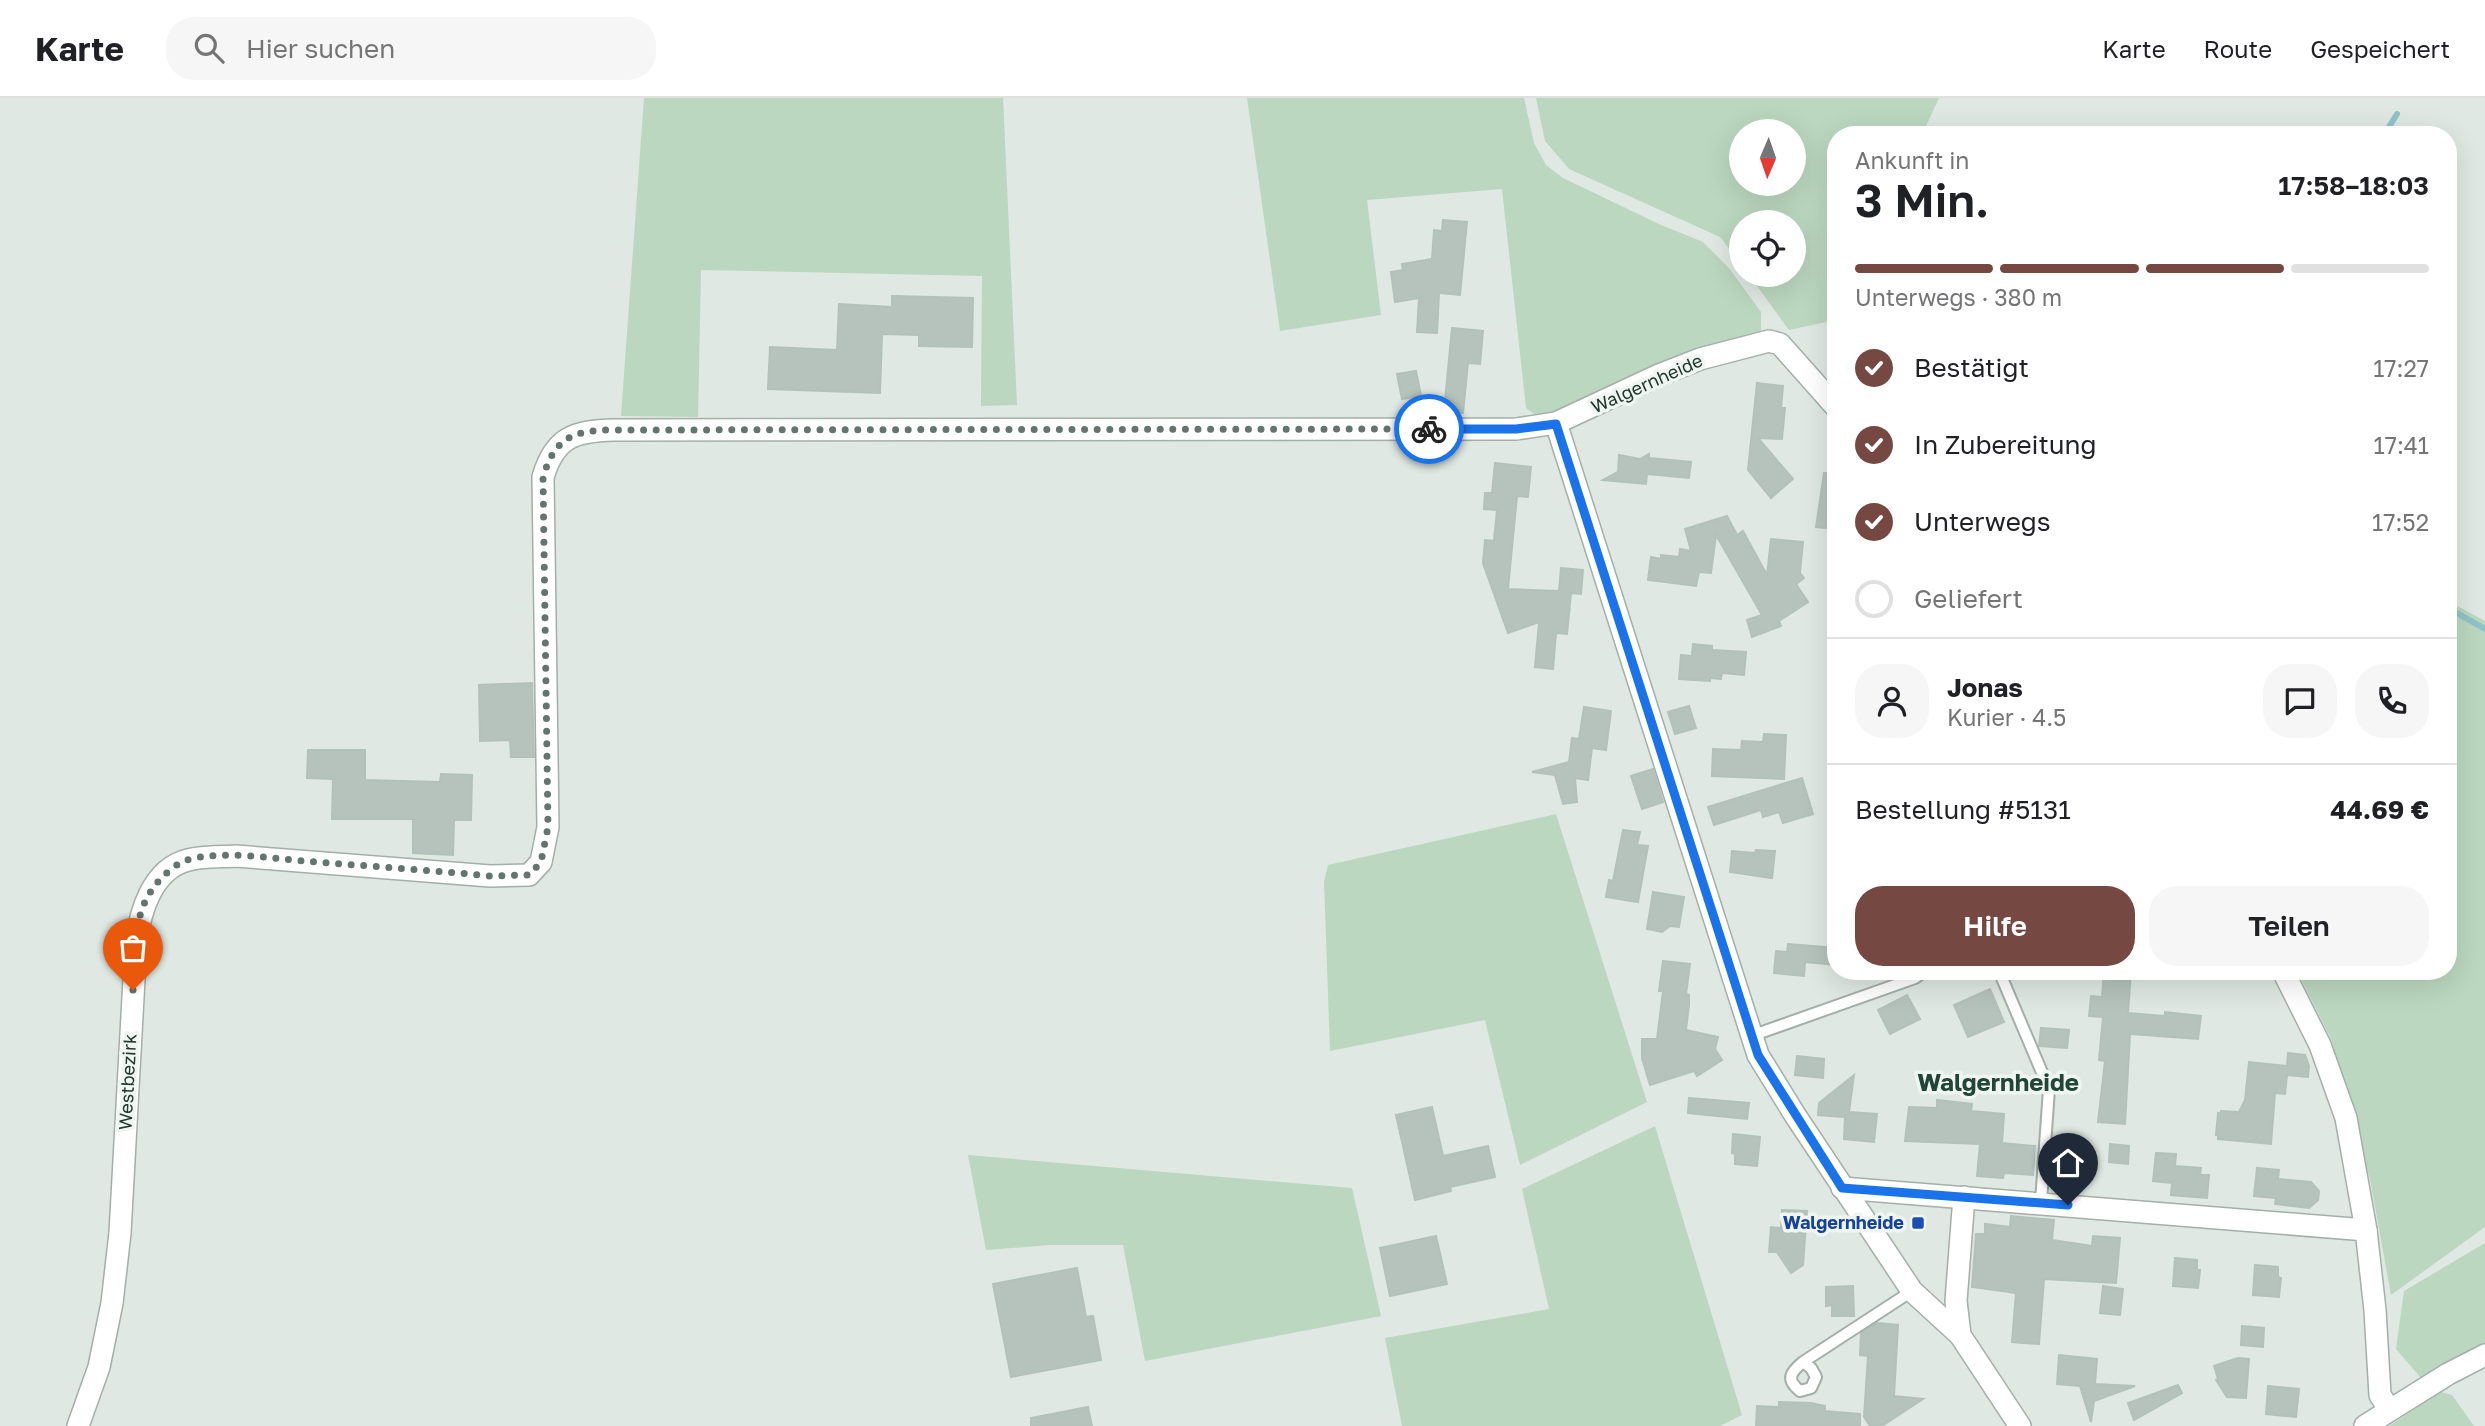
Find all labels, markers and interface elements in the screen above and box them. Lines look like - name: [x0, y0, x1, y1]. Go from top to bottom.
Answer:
- search box: [166, 17, 656, 80]
- text: Karte: [35, 29, 124, 68]
- icon: search: [190, 29, 228, 67]
- text: Hier suchen: [246, 33, 395, 64]
- text: Karte: [2102, 34, 2166, 63]
- text: Route: [2204, 34, 2272, 63]
- text: Gespeichert: [2310, 34, 2450, 63]
- north arrow: [1729, 119, 1806, 196]
- map controls: [1729, 119, 1806, 287]
- text: Ankunft in: [1855, 146, 1970, 174]
- text: 17:58–18:03: [2278, 170, 2429, 201]
- text: 3 Min.: [1855, 172, 1989, 227]
- button: locate: [1729, 210, 1806, 287]
- text: Unterwegs · 380 m: [1855, 283, 2062, 311]
- street label: Walgernheide: [1587, 349, 1706, 417]
- icon: check: [1855, 349, 1893, 387]
- text: Bestätigt: [1914, 352, 2029, 383]
- text: 17:27: [2373, 354, 2429, 382]
- courier: [1394, 394, 1464, 464]
- icon: bike: [1410, 410, 1448, 448]
- icon: check: [1855, 426, 1893, 464]
- text: In Zubereitung: [1914, 429, 2097, 460]
- text: 17:41: [2374, 431, 2429, 459]
- icon: check: [1855, 503, 1893, 541]
- text: Unterwegs: [1914, 506, 2051, 537]
- text: 17:52: [2372, 508, 2429, 536]
- text: Geliefert: [1914, 583, 2023, 614]
- button: person: [1855, 664, 1929, 738]
- button: chat: [2263, 664, 2337, 738]
- button: phone: [2355, 664, 2429, 738]
- text: Jonas: [1947, 672, 2023, 703]
- text: Kurier · 4.5: [1947, 703, 2066, 731]
- text: Bestellung #5131: [1855, 794, 2071, 825]
- text: 44.69 €: [2330, 794, 2429, 825]
- button: Hilfe: [1855, 886, 2135, 966]
- button: Teilen: [2149, 886, 2429, 966]
- pin: [103, 918, 163, 990]
- icon: bag: [114, 929, 152, 967]
- street label: Westbezirk: [113, 1033, 141, 1131]
- district label: Walgernheide: [1917, 1067, 2079, 1096]
- pin: [2038, 1133, 2098, 1205]
- icon: home: [2049, 1144, 2087, 1182]
- place label: Walgernheide: [1783, 1211, 1904, 1233]
- marker: Walgernheide: [1910, 1215, 1926, 1231]

